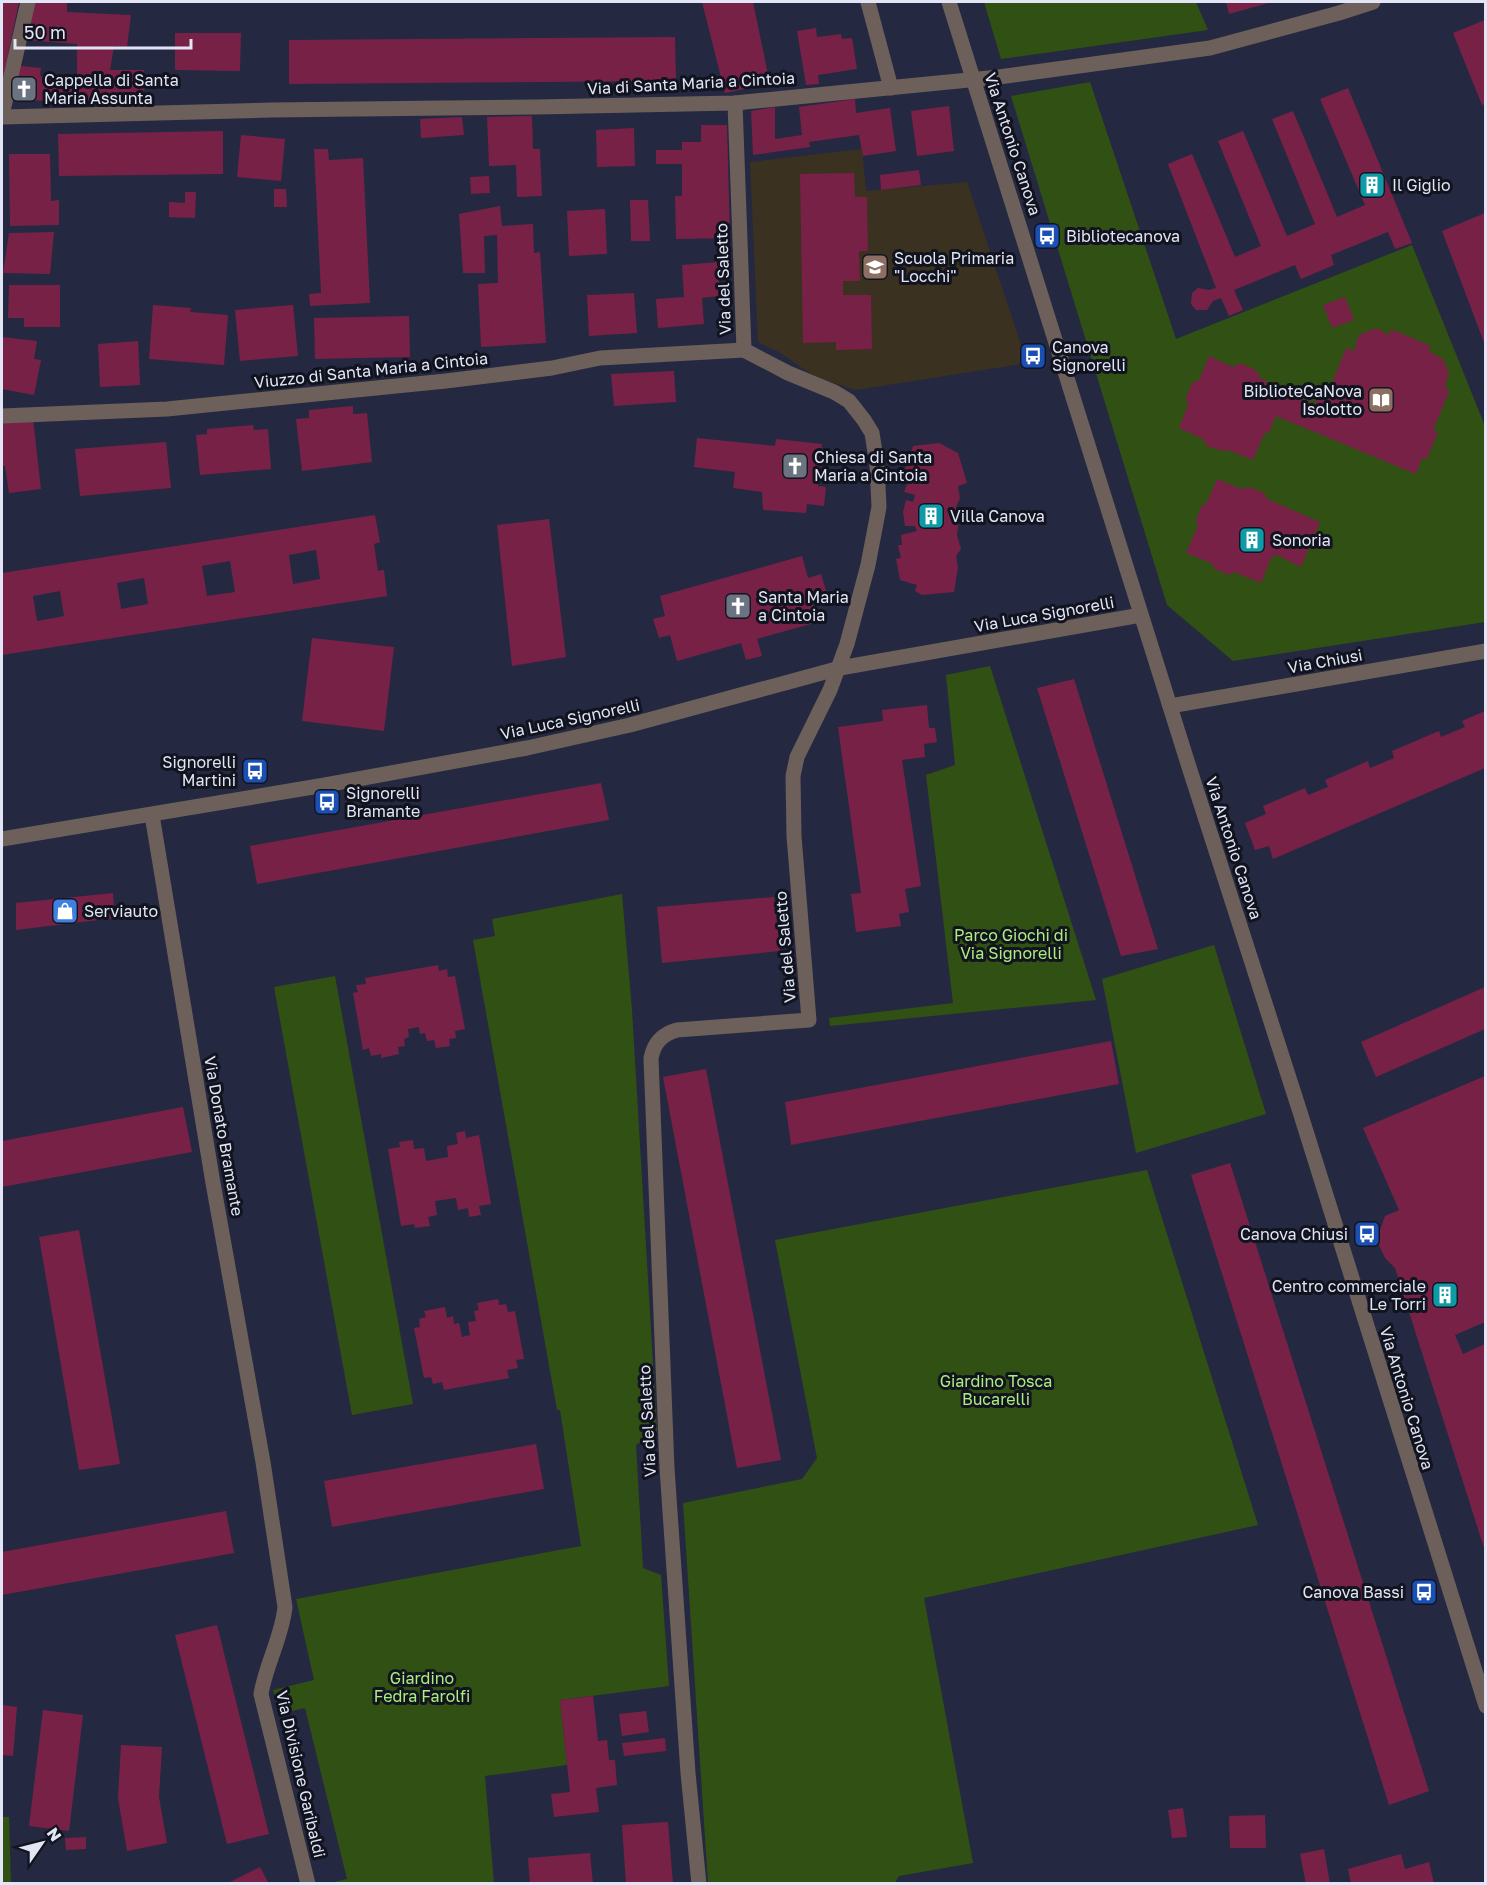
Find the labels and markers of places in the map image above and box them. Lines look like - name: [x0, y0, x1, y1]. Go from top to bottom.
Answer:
- place label: Cappella di Santa Maria Assunta: [44, 70, 179, 108]
- church icon: Cappella di Santa Maria Assunta: [9, 74, 39, 104]
- building icon: Il Giglio: [1357, 170, 1387, 200]
- place label: Il Giglio: [1392, 175, 1451, 195]
- bus stop icon: Bibliotecanova: [1032, 221, 1062, 251]
- place label: Bibliotecanova: [1066, 226, 1180, 246]
- place label: Scuola Primaria "Locchi": [894, 248, 1014, 286]
- school or university icon: Scuola Primaria "Locchi": [860, 252, 890, 282]
- place label: Canova Signorelli: [1052, 337, 1126, 375]
- bus stop icon: Canova Signorelli: [1018, 341, 1048, 371]
- place label: BiblioteCaNova Isolotto: [1244, 381, 1362, 419]
- library icon: BiblioteCaNova Isolotto: [1366, 385, 1396, 415]
- place label: Chiesa di Santa Maria a Cintoia: [814, 447, 932, 485]
- church icon: Chiesa di Santa Maria a Cintoia: [780, 451, 810, 481]
- building icon: Villa Canova: [916, 501, 946, 531]
- place label: Villa Canova: [950, 506, 1045, 526]
- building icon: Sonoria: [1237, 525, 1267, 555]
- place label: Sonoria: [1272, 530, 1331, 550]
- place label: Santa Maria a Cintoia: [758, 587, 849, 625]
- church icon: Santa Maria a Cintoia: [723, 591, 753, 621]
- place label: Signorelli Martini: [162, 752, 236, 790]
- bus stop icon: Signorelli Martini: [240, 756, 270, 786]
- place label: Signorelli Bramante: [346, 783, 420, 821]
- bus stop icon: Signorelli Bramante: [312, 787, 342, 817]
- shop icon: Serviauto: [50, 896, 80, 926]
- place label: Serviauto: [84, 901, 158, 921]
- bus stop icon: Canova Chiusi: [1352, 1219, 1382, 1249]
- place label: Canova Chiusi: [1240, 1224, 1348, 1244]
- place label: Centro commerciale Le Torri: [1272, 1276, 1426, 1314]
- building icon: Centro commerciale Le Torri: [1430, 1280, 1460, 1310]
- bus stop icon: Canova Bassi: [1409, 1577, 1439, 1607]
- place label: Canova Bassi: [1302, 1582, 1404, 1602]

